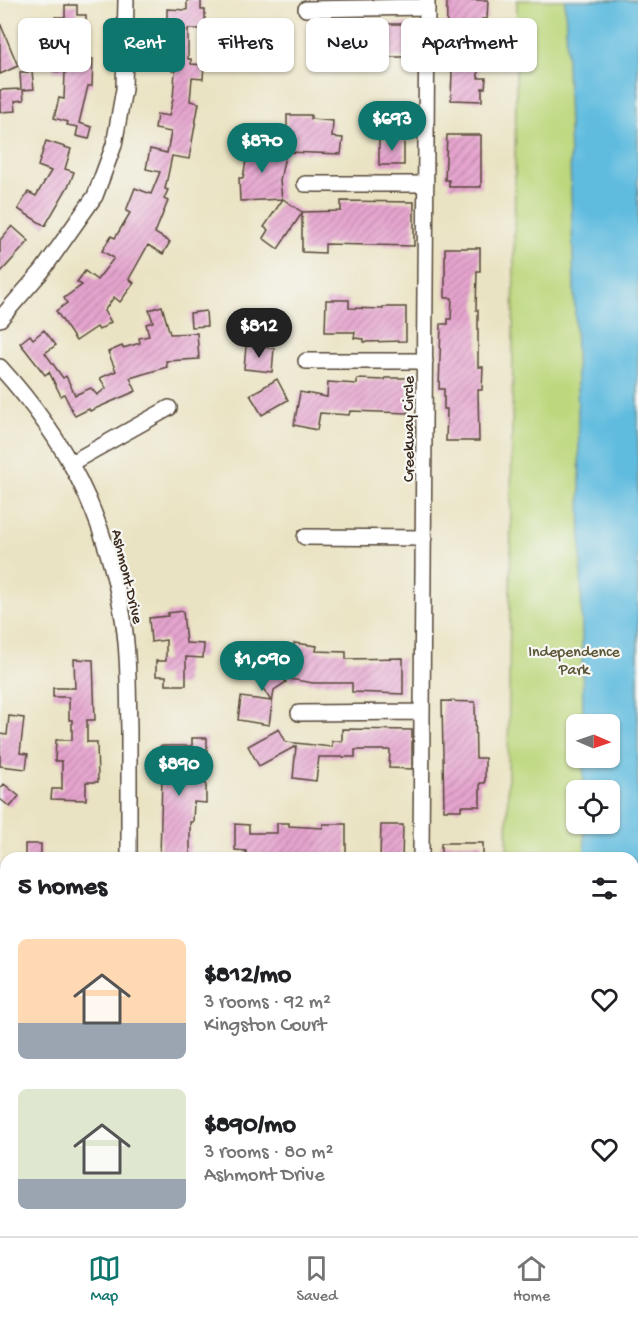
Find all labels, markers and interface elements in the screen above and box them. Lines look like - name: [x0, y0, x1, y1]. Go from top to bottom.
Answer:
- chip: Buy: [18, 18, 91, 72]
- chip: Rent: [103, 18, 185, 72]
- chip: Filters: [197, 18, 294, 72]
- chip: New: [306, 18, 389, 72]
- chip: Apartment: [401, 18, 537, 72]
- pin: $693: [356, 101, 428, 152]
- text: $693: [372, 109, 412, 132]
- pin: $870: [226, 123, 298, 174]
- text: $870: [241, 131, 283, 154]
- pin: $812: [223, 308, 295, 359]
- text: $812: [240, 316, 278, 339]
- street label: Creekway Circle: [401, 375, 420, 482]
- street label: Ashmont Drive: [105, 528, 146, 627]
- pin: $1,090: [213, 641, 311, 692]
- park label: Independence Park: [528, 644, 621, 681]
- text: $1,090: [234, 649, 290, 672]
- north arrow: [566, 714, 620, 768]
- map controls: [566, 714, 620, 834]
- pin: $890: [143, 746, 215, 797]
- text: $890: [158, 754, 200, 777]
- button: locate: [566, 780, 620, 834]
- icon: filters: [588, 872, 621, 905]
- text: 5 homes: [18, 873, 107, 904]
- text: $812/mo: [204, 961, 291, 992]
- icon: home: [66, 963, 138, 1035]
- icon: heart: [588, 983, 621, 1016]
- text: 3 rooms · 92 m²: [204, 992, 331, 1015]
- text: Kingston Court: [204, 1015, 326, 1038]
- text: $890/mo: [204, 1111, 296, 1142]
- icon: home: [66, 1113, 138, 1185]
- icon: heart: [588, 1133, 621, 1166]
- text: 3 rooms · 80 m²: [204, 1142, 333, 1165]
- text: Ashmont Drive: [204, 1165, 324, 1188]
- tab: Map: [88, 1252, 121, 1307]
- tab: Saved: [296, 1252, 337, 1307]
- tab: Home: [513, 1252, 550, 1307]

